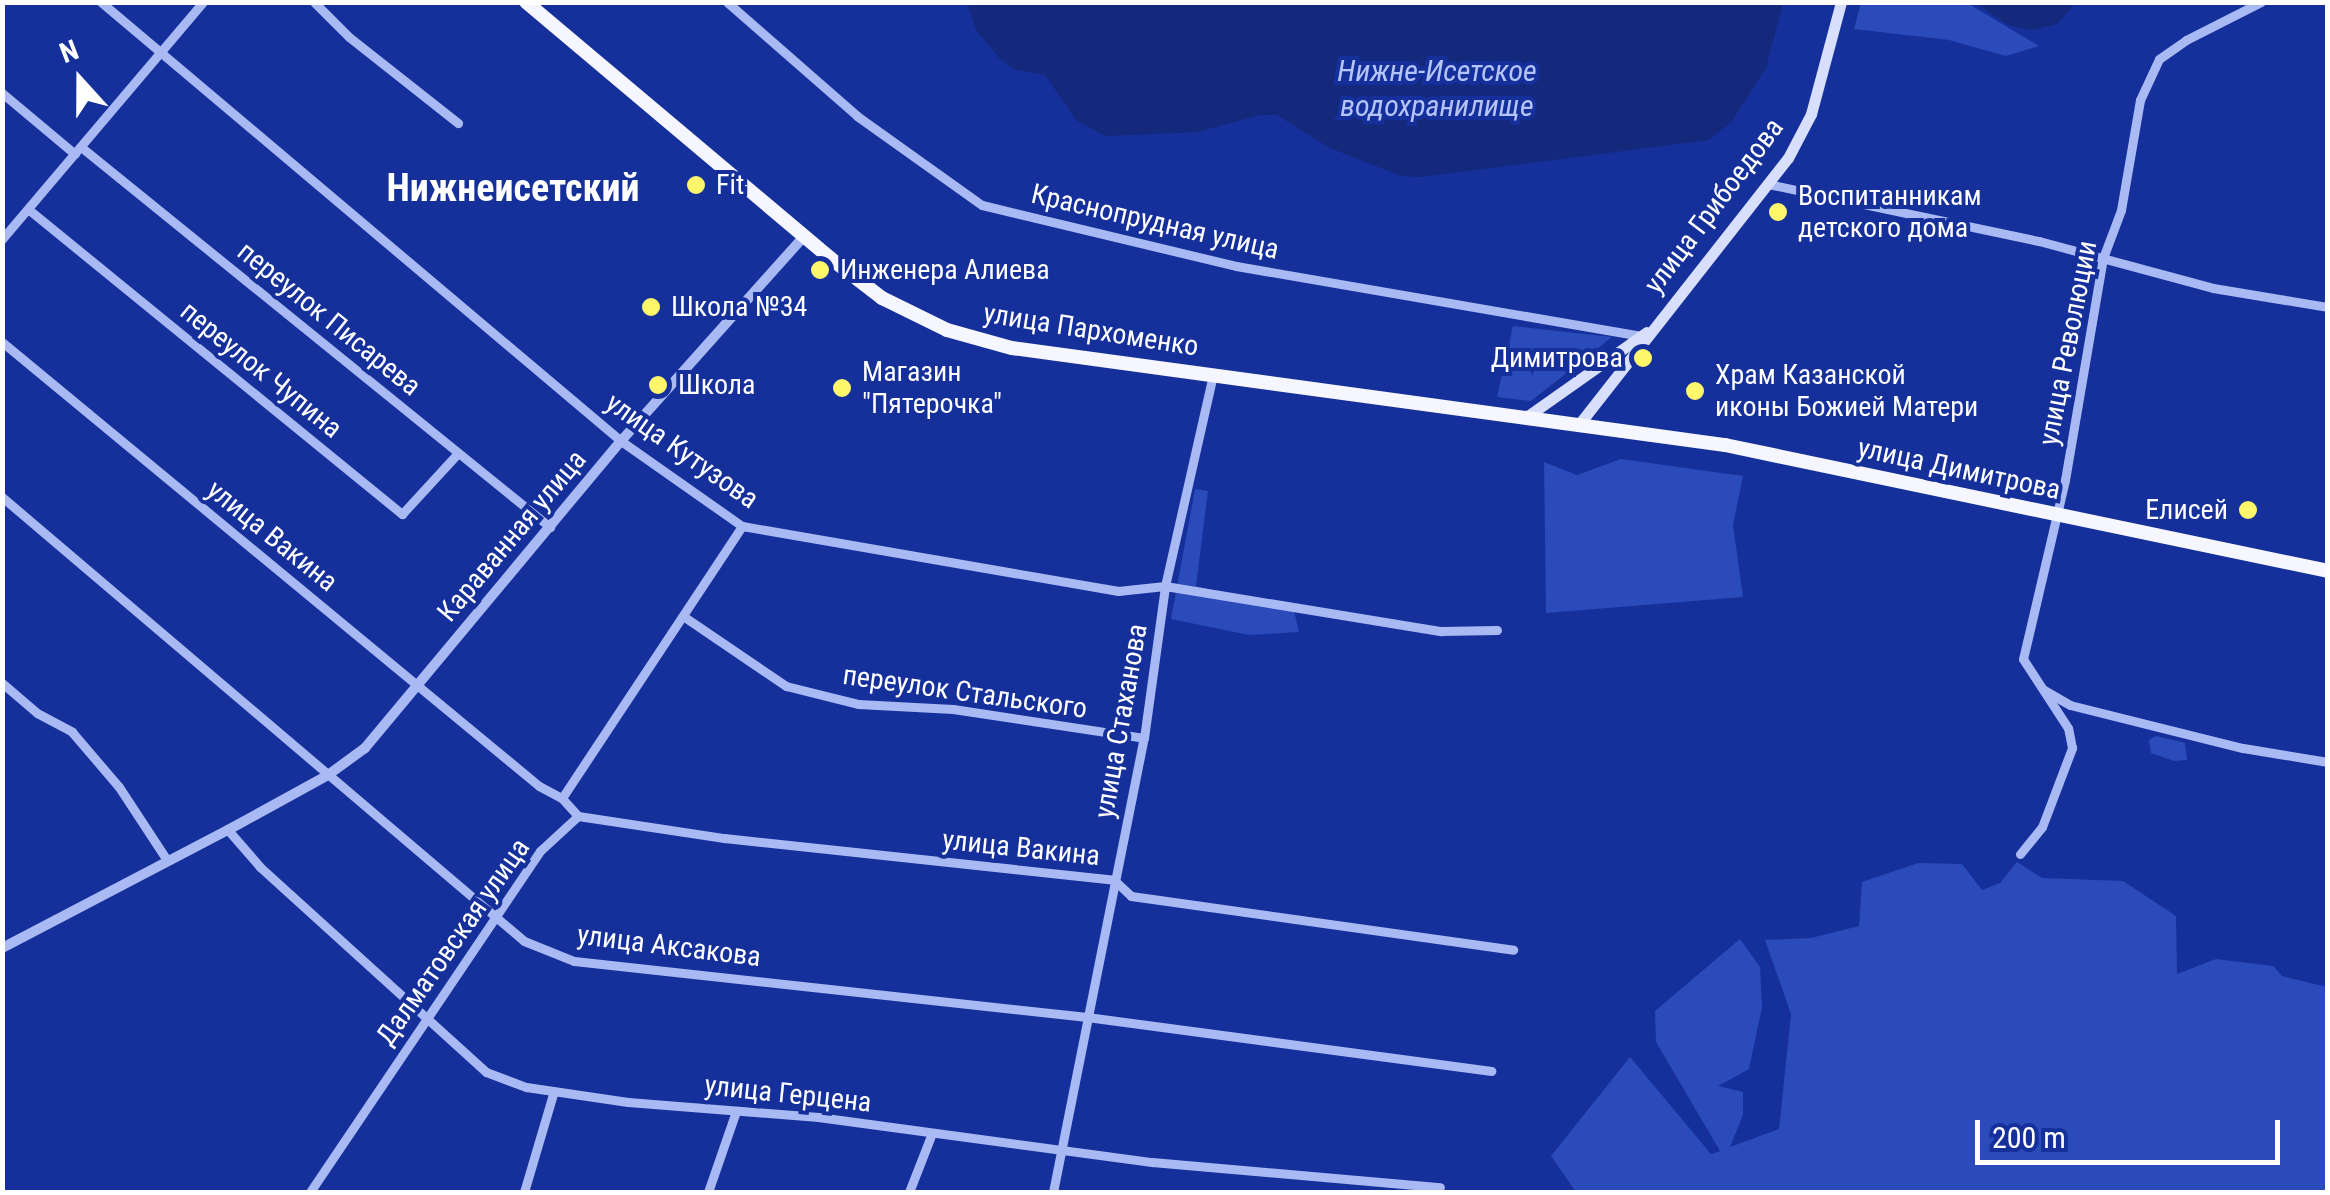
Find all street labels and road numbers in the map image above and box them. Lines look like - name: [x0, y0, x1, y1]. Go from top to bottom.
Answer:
- street label: улица Грибоедова: [1637, 112, 1791, 300]
- street label: Краснопрудная улица: [1028, 177, 1282, 267]
- street label: переулок Писарева: [231, 235, 427, 403]
- street label: улица Революции: [2032, 238, 2104, 448]
- street label: переулок Чупина: [173, 295, 349, 445]
- street label: улица Пархоменко: [981, 296, 1201, 364]
- street label: улица Кутузова: [599, 386, 765, 516]
- street label: улица Димитрова: [1854, 431, 2064, 507]
- street label: Караванная улица: [431, 443, 593, 629]
- street label: улица Вакина: [200, 473, 344, 599]
- street label: улица Стаханова: [1087, 621, 1155, 821]
- street label: переулок Стальского: [841, 658, 1089, 726]
- street label: улица Вакина: [941, 823, 1101, 873]
- street label: Далматовская улица: [369, 832, 537, 1052]
- street label: улица Аксакова: [575, 918, 763, 974]
- street label: улица Герцена: [703, 1069, 873, 1119]

